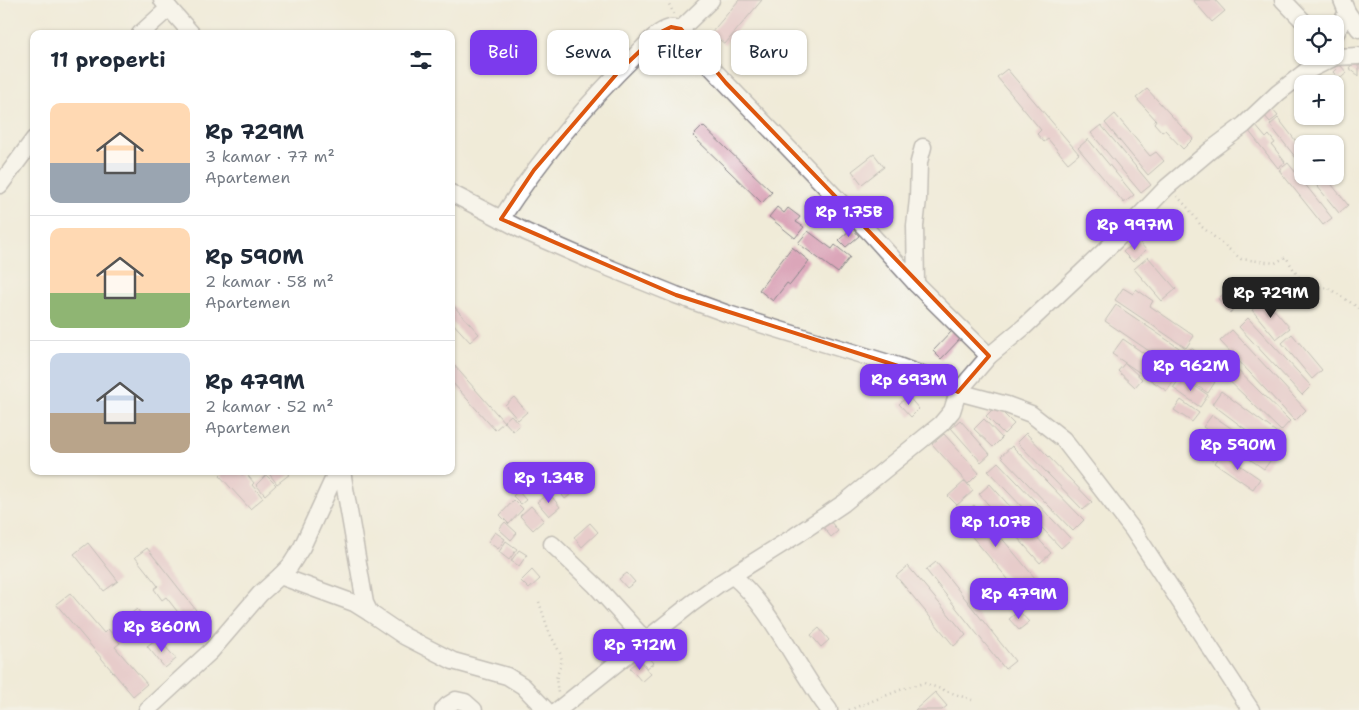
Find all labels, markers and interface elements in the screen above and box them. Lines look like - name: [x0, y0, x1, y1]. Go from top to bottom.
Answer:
- map controls: [1294, 15, 1344, 185]
- button: locate: [1294, 15, 1344, 65]
- chip: Beli: [470, 30, 537, 75]
- chip: Sewa: [547, 30, 629, 75]
- chip: Filter: [639, 30, 721, 75]
- chip: Baru: [731, 30, 807, 75]
- text: 11 properti: [50, 46, 166, 74]
- icon: filters: [407, 46, 435, 74]
- button: +: [1294, 75, 1344, 125]
- text: Rp 729M: [205, 118, 304, 146]
- icon: home: [90, 123, 150, 183]
- button: −: [1294, 135, 1344, 185]
- text: 3 kamar · 77 m²: [205, 146, 335, 167]
- text: Apartemen: [205, 167, 290, 188]
- pin: Rp 1.75B: [797, 196, 901, 238]
- text: Rp 1.75B: [815, 201, 883, 222]
- pin: Rp 997M: [1089, 208, 1181, 251]
- text: Rp 997M: [1097, 214, 1173, 235]
- text: Rp 590M: [205, 243, 304, 271]
- icon: home: [90, 248, 150, 308]
- text: 2 kamar · 58 m²: [205, 271, 334, 292]
- pin: Rp 729M: [1225, 276, 1317, 319]
- text: Rp 729M: [1233, 282, 1309, 303]
- text: Apartemen: [205, 292, 290, 313]
- pin: Rp 962M: [1145, 350, 1237, 392]
- text: Rp 962M: [1153, 355, 1229, 376]
- pin: Rp 693M: [863, 364, 955, 406]
- text: Rp 479M: [205, 368, 305, 396]
- text: Rp 693M: [871, 369, 947, 390]
- icon: home: [90, 373, 150, 433]
- text: 2 kamar · 52 m²: [205, 396, 334, 417]
- text: Apartemen: [205, 417, 290, 438]
- pin: Rp 590M: [1192, 428, 1284, 471]
- text: Rp 590M: [1200, 434, 1276, 455]
- pin: Rp 1.34B: [497, 462, 601, 504]
- text: Rp 1.34B: [514, 467, 584, 488]
- pin: Rp 1.07B: [944, 506, 1048, 548]
- text: Rp 1.07B: [961, 511, 1031, 532]
- pin: Rp 479M: [973, 578, 1065, 620]
- text: Rp 479M: [981, 583, 1057, 604]
- pin: Rp 860M: [116, 610, 208, 653]
- text: Rp 860M: [124, 616, 200, 637]
- pin: Rp 712M: [594, 628, 686, 671]
- text: Rp 712M: [604, 634, 676, 655]

